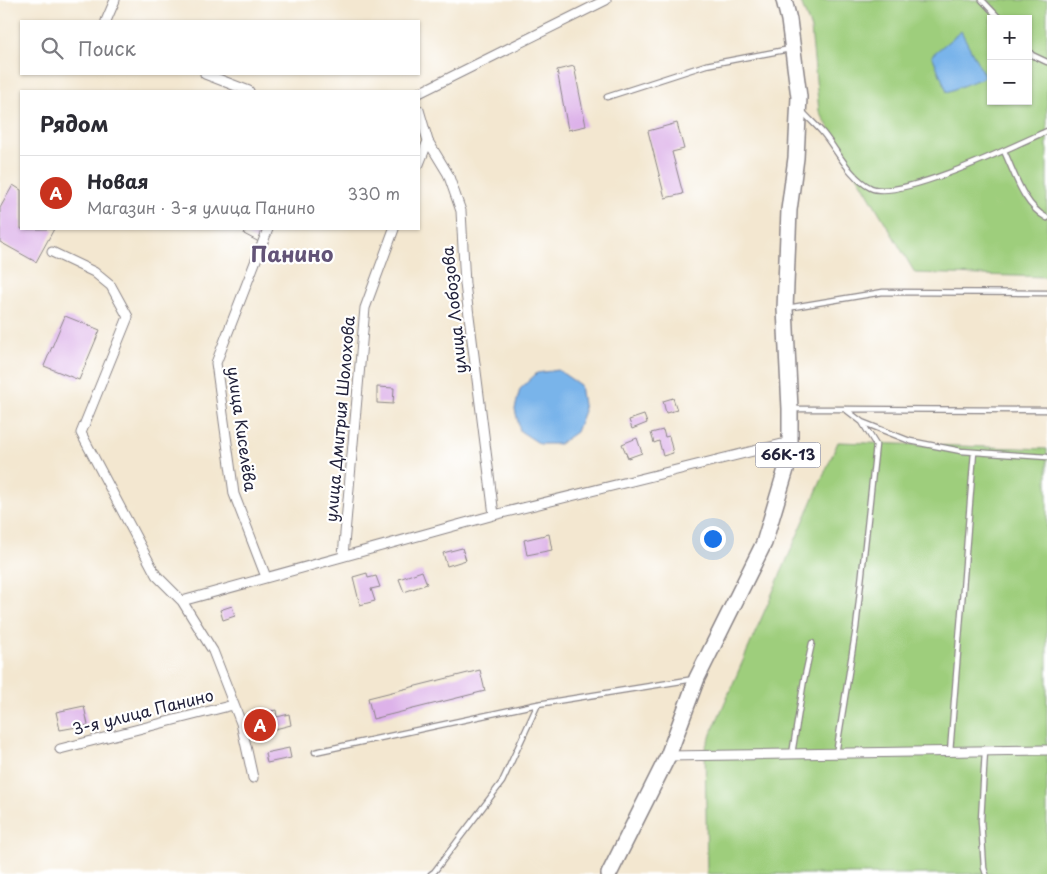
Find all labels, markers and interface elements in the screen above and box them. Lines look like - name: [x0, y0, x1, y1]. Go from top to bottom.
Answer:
- map controls: [987, 15, 1032, 105]
- button: +: [987, 15, 1032, 60]
- search box: [20, 20, 420, 75]
- icon: search: [38, 34, 66, 62]
- text: Поиск: [78, 34, 136, 62]
- button: −: [987, 60, 1032, 105]
- text: Рядом: [40, 107, 108, 139]
- text: Новая: [87, 167, 149, 195]
- text: A: [50, 181, 62, 205]
- text: 330 m: [347, 181, 400, 205]
- text: Магазин · 3-я улица Панино: [87, 195, 315, 219]
- district label: Панино: [251, 237, 333, 269]
- street label: улица Лобозова: [434, 245, 472, 375]
- street label: улица Дмитрия Шолохова: [318, 315, 360, 523]
- street label: улица Киселёва: [222, 365, 264, 493]
- road number: 66К-13: [756, 442, 820, 468]
- your location: [700, 526, 726, 552]
- street label: 3-я улица Панино: [70, 682, 216, 740]
- pin: A: [244, 706, 276, 744]

